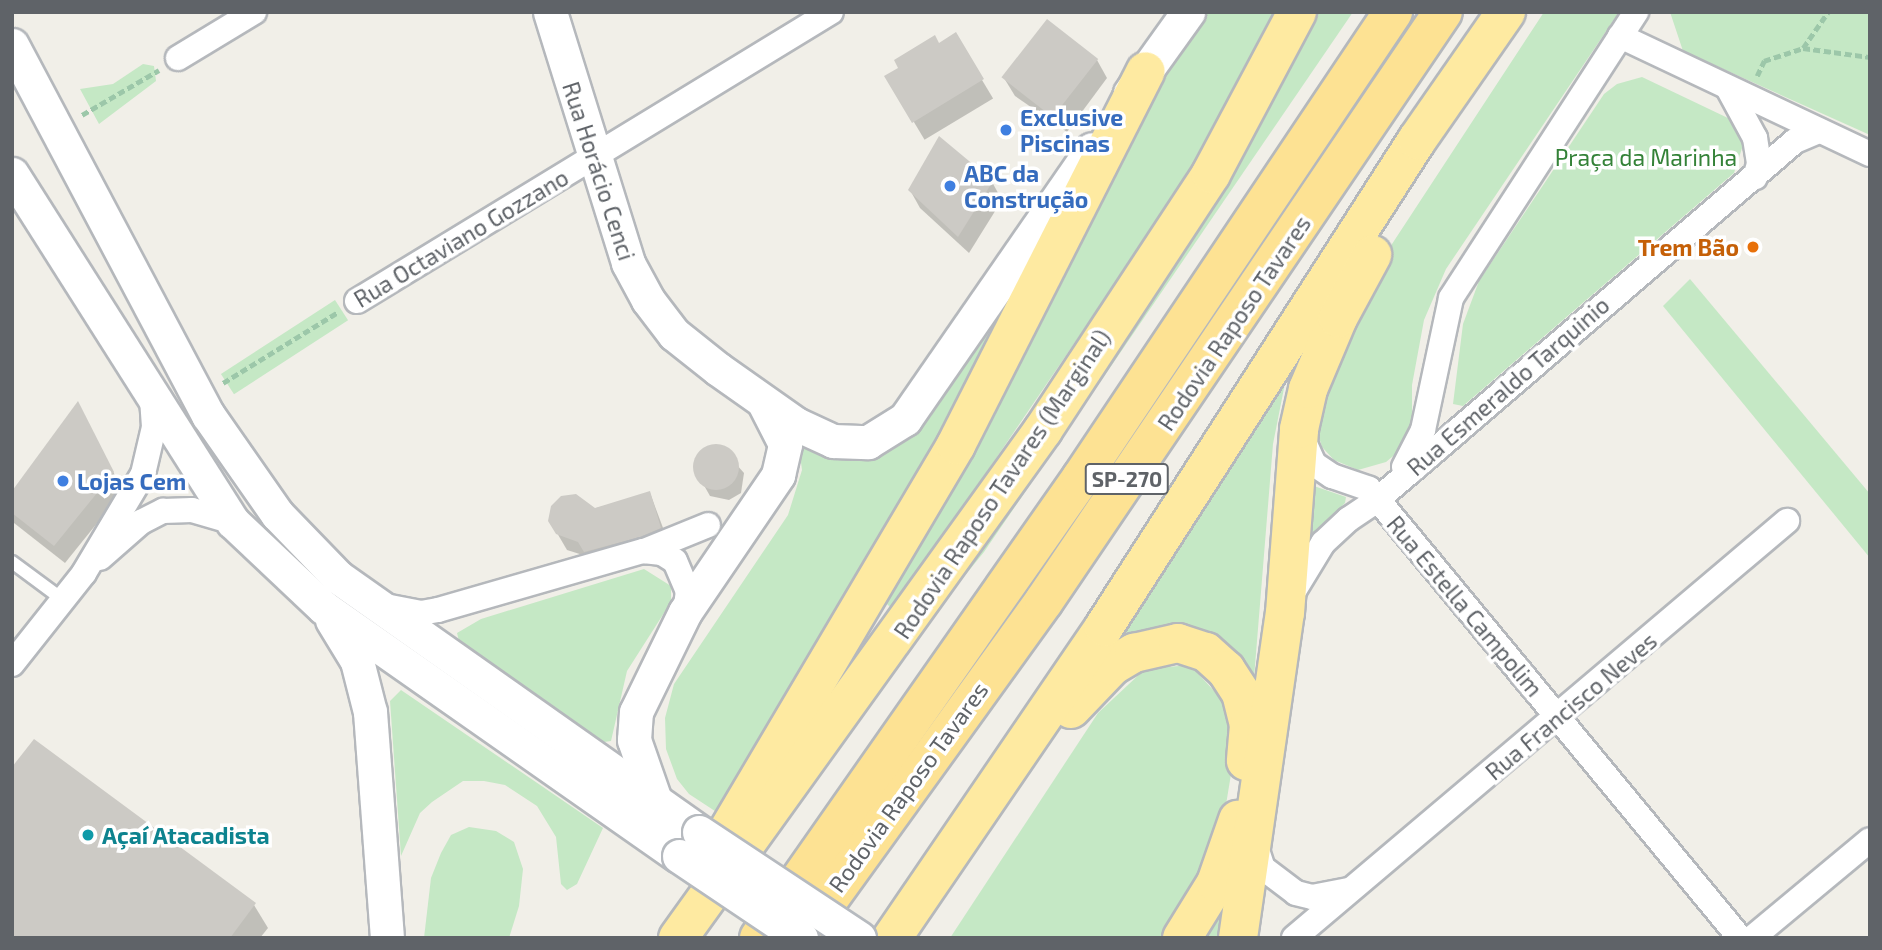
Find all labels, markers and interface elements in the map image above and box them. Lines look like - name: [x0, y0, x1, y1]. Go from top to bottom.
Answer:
- street label: Rua Horácio Cenci: [557, 78, 641, 264]
- place label: Exclusive Piscinas: [1020, 103, 1123, 157]
- marker: Exclusive Piscinas: [998, 122, 1014, 138]
- park label: Praça da Marinha: [1555, 143, 1737, 171]
- place label: ABC da Construção: [964, 159, 1088, 213]
- street label: Rua Octaviano Gozzano: [349, 163, 573, 313]
- marker: ABC da Construção: [942, 178, 958, 194]
- street label: Rodovia Raposo Tavares: [1152, 210, 1316, 436]
- place label: Trem Bão: [1638, 233, 1739, 261]
- marker: Trem Bão: [1745, 239, 1761, 255]
- street label: Rua Esmeraldo Tarquinio: [1401, 291, 1615, 481]
- street label: Rodovia Raposo Tavares (Marginal): [888, 324, 1116, 644]
- road number: SP-270: [1083, 462, 1171, 496]
- place label: Lojas Cem: [77, 467, 186, 495]
- marker: Lojas Cem: [55, 473, 71, 489]
- street label: Rua Estella Campolim: [1381, 510, 1549, 702]
- street label: Rua Francisco Neves: [1480, 626, 1662, 786]
- street label: Rodovia Raposo Tavares: [822, 676, 994, 898]
- place label: Açaí Atacadista: [102, 821, 270, 849]
- marker: Açaí Atacadista: [80, 827, 96, 843]

